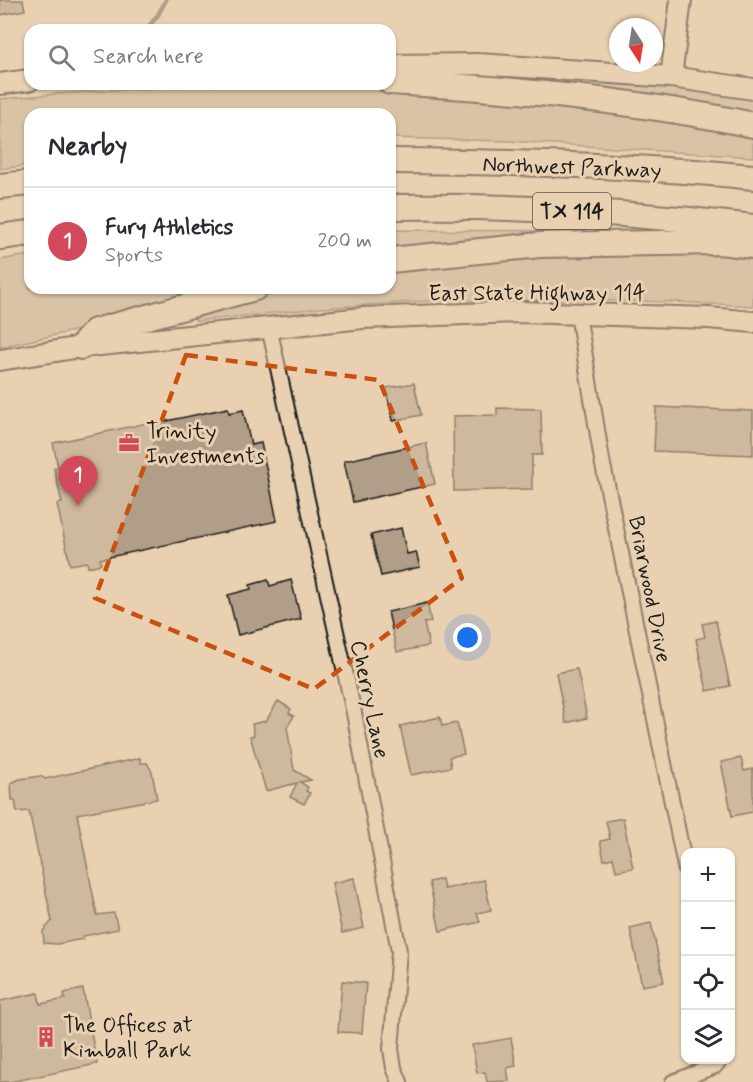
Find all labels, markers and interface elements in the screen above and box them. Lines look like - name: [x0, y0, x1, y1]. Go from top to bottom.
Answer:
- north arrow: [609, 18, 663, 72]
- search box: [24, 24, 396, 90]
- icon: search: [45, 41, 78, 74]
- text: Search here: [93, 43, 204, 71]
- text: Nearby: [48, 130, 127, 164]
- street label: Northwest Parkway: [482, 151, 662, 185]
- road number: TX 114: [533, 193, 611, 229]
- text: Fury Athletics: [105, 214, 233, 242]
- text: 1: [63, 228, 72, 255]
- text: 200 m: [317, 228, 372, 255]
- text: Sports: [105, 242, 163, 269]
- street label: East State Highway 114: [428, 280, 646, 311]
- place label: Trinity Investments: [146, 418, 265, 471]
- office icon: Trinity Investments: [117, 431, 141, 455]
- pin: 1: [58, 456, 98, 506]
- street label: Briarwood Drive: [621, 514, 677, 665]
- your location: [453, 623, 482, 652]
- street label: Cherry Lane: [343, 638, 395, 761]
- map controls: [681, 848, 735, 1064]
- button: +: [681, 848, 735, 902]
- button: −: [681, 902, 735, 956]
- button: locate: [681, 956, 735, 1010]
- button: layers: [681, 1010, 735, 1064]
- place label: The Offices at Kimball Park: [63, 1012, 193, 1065]
- building icon: The Offices at Kimball Park: [34, 1025, 58, 1049]

